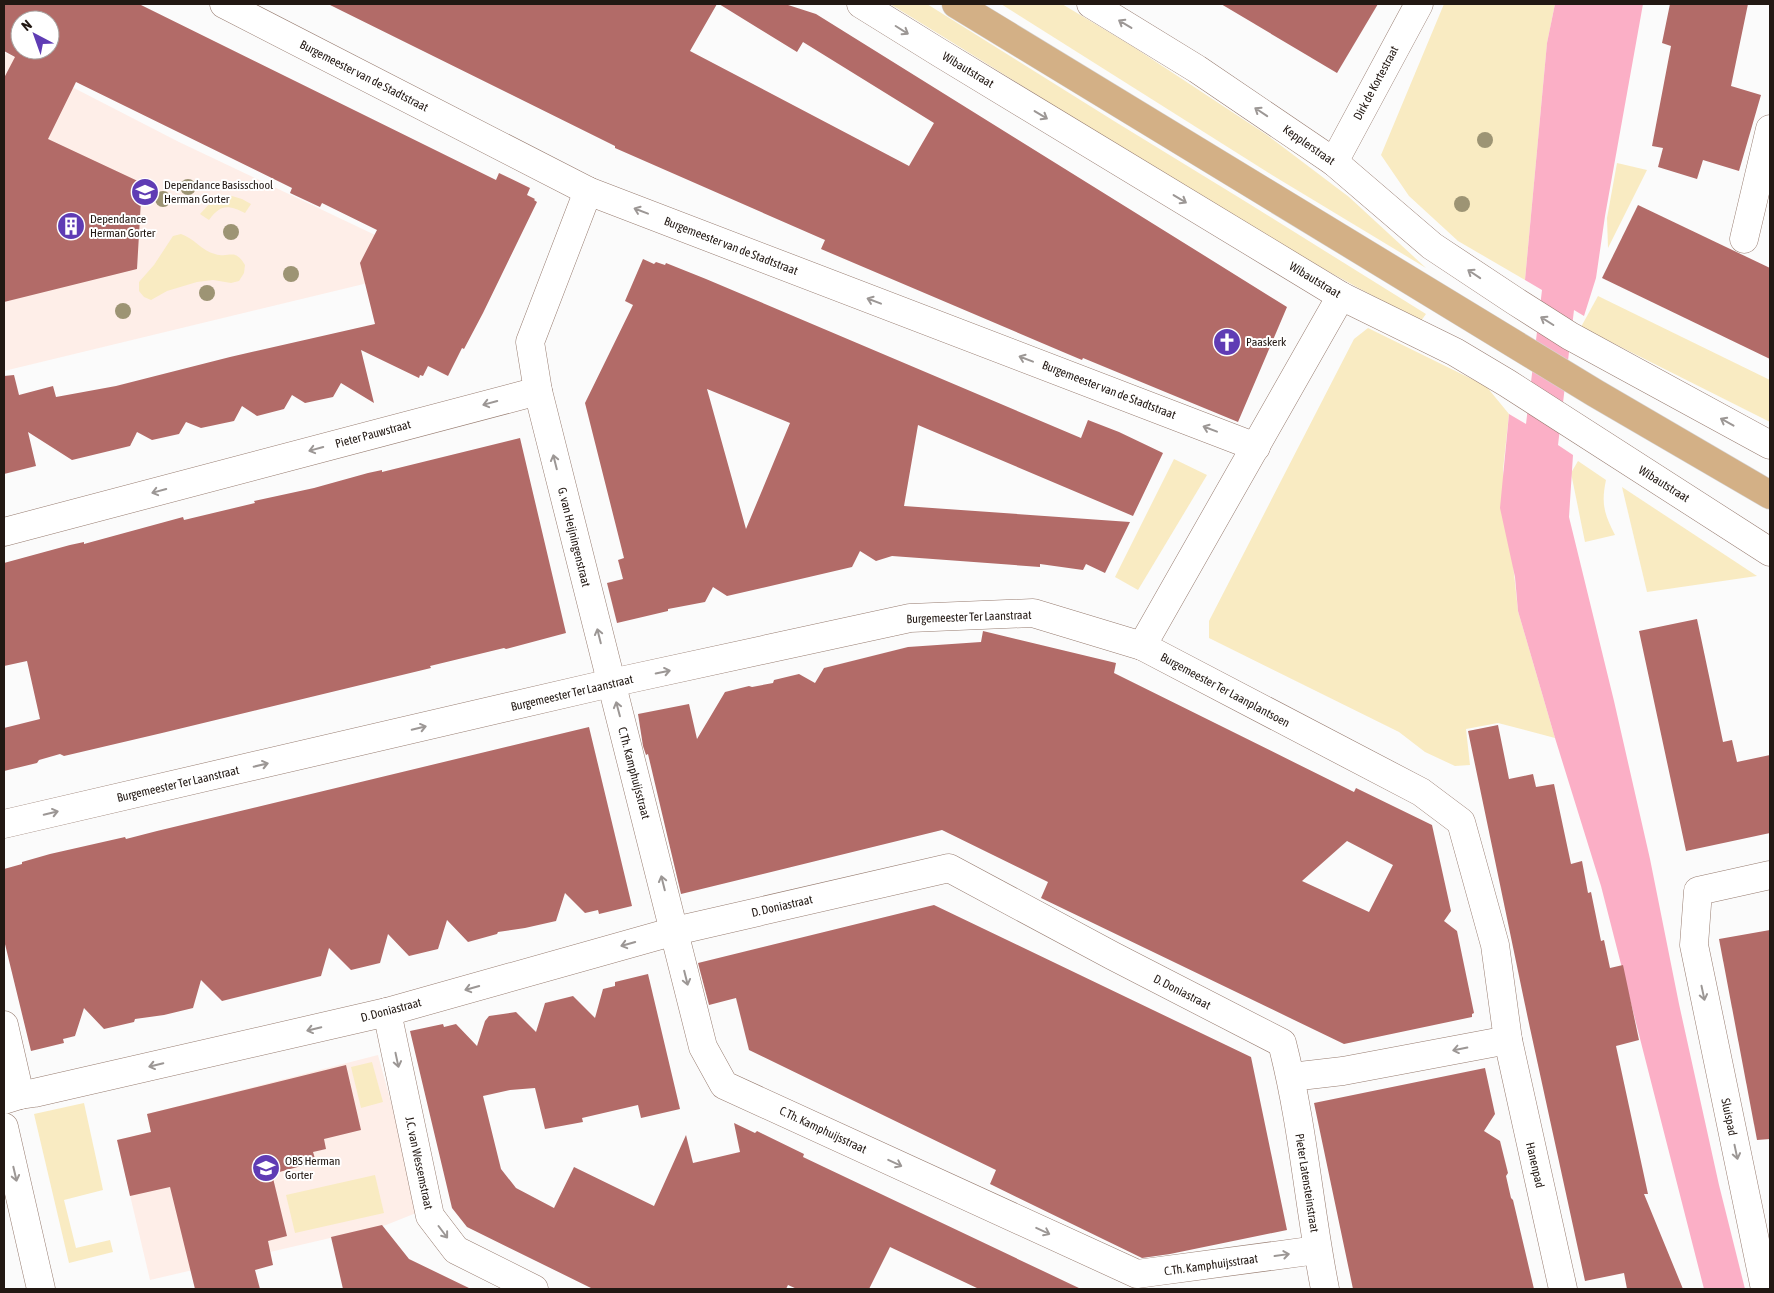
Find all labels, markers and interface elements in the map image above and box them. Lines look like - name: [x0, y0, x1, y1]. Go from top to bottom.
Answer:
- north arrow: [10, 10, 60, 60]
- text: N: [18, 16, 35, 34]
- one-way arrow: [1118, 19, 1132, 29]
- one-way arrow: [895, 25, 909, 35]
- street label: Burgemeester van de Stadtstraat: [297, 37, 431, 115]
- street label: Dirk de Kortestraat: [1351, 43, 1402, 122]
- street label: Wibautstraat: [940, 49, 997, 91]
- one-way arrow: [1255, 107, 1269, 117]
- one-way arrow: [1034, 109, 1048, 120]
- street label: Kepplerstraat: [1280, 122, 1338, 168]
- school or university icon: Dependance Basisschool Herman Gorter: [130, 177, 160, 207]
- place label: Dependance Basisschool Herman Gorter: [164, 178, 274, 206]
- one-way arrow: [1172, 194, 1186, 204]
- one-way arrow: [633, 206, 648, 215]
- building icon: Dependance Herman Gorter: [56, 211, 86, 241]
- place label: Dependance Herman Gorter: [90, 212, 156, 240]
- street label: Burgemeester van de Stadtstraat: [662, 214, 800, 278]
- street label: Wibautstraat: [1287, 259, 1344, 301]
- one-way arrow: [1468, 268, 1482, 278]
- one-way arrow: [867, 295, 882, 305]
- one-way arrow: [1540, 316, 1554, 326]
- church icon: Paaskerk: [1212, 327, 1242, 357]
- place label: Paaskerk: [1246, 335, 1287, 349]
- one-way arrow: [1019, 354, 1034, 363]
- street label: Burgemeester van de Stadtstraat: [1040, 358, 1178, 422]
- one-way arrow: [483, 399, 499, 409]
- street label: Pieter Pauwstraat: [334, 417, 413, 451]
- one-way arrow: [1720, 417, 1735, 427]
- one-way arrow: [1203, 424, 1219, 433]
- one-way arrow: [309, 445, 325, 454]
- one-way arrow: [550, 454, 559, 470]
- street label: Wibautstraat: [1636, 463, 1693, 505]
- one-way arrow: [152, 486, 168, 496]
- street label: G. van Heijningenstraat: [555, 486, 593, 589]
- street label: Burgemeester Ter Laanstraat: [906, 608, 1032, 626]
- one-way arrow: [594, 629, 603, 645]
- street label: Burgemeester Ter Laanplantsoen: [1158, 650, 1292, 730]
- one-way arrow: [654, 667, 670, 676]
- street label: Burgemeester Ter Laanstraat: [509, 672, 635, 714]
- one-way arrow: [612, 702, 622, 718]
- one-way arrow: [411, 723, 427, 732]
- street label: C.Th. Kamphuijsstraat: [615, 725, 653, 821]
- one-way arrow: [252, 760, 268, 769]
- street label: Burgemeester Ter Laanstraat: [115, 763, 241, 805]
- one-way arrow: [43, 808, 59, 817]
- one-way arrow: [657, 876, 667, 892]
- street label: D. Doniastraat: [750, 892, 814, 920]
- one-way arrow: [620, 940, 636, 949]
- one-way arrow: [682, 970, 691, 986]
- street label: D. Doniastraat: [1151, 972, 1213, 1013]
- one-way arrow: [464, 984, 480, 994]
- one-way arrow: [1699, 985, 1709, 1001]
- street label: D. Doniastraat: [359, 995, 423, 1025]
- one-way arrow: [307, 1025, 323, 1034]
- one-way arrow: [1452, 1045, 1468, 1055]
- one-way arrow: [393, 1052, 402, 1068]
- one-way arrow: [148, 1061, 164, 1070]
- street label: Sluispad: [1718, 1097, 1740, 1137]
- street label: C.Th. Kamphuijsstraat: [777, 1104, 869, 1157]
- street label: J.C. van Wessemstraat: [402, 1115, 436, 1211]
- street label: Pieter Latensteinstraat: [1292, 1133, 1322, 1234]
- street label: Hanenpad: [1523, 1141, 1547, 1189]
- one-way arrow: [1732, 1144, 1742, 1160]
- school or university icon: OBS Herman Gorter: [251, 1153, 281, 1183]
- place label: OBS Herman Gorter: [285, 1154, 340, 1182]
- one-way arrow: [887, 1159, 902, 1169]
- one-way arrow: [11, 1166, 20, 1182]
- one-way arrow: [437, 1225, 448, 1238]
- one-way arrow: [1035, 1227, 1050, 1236]
- one-way arrow: [1274, 1250, 1290, 1260]
- street label: C.Th. Kamphuijsstraat: [1163, 1251, 1259, 1279]

